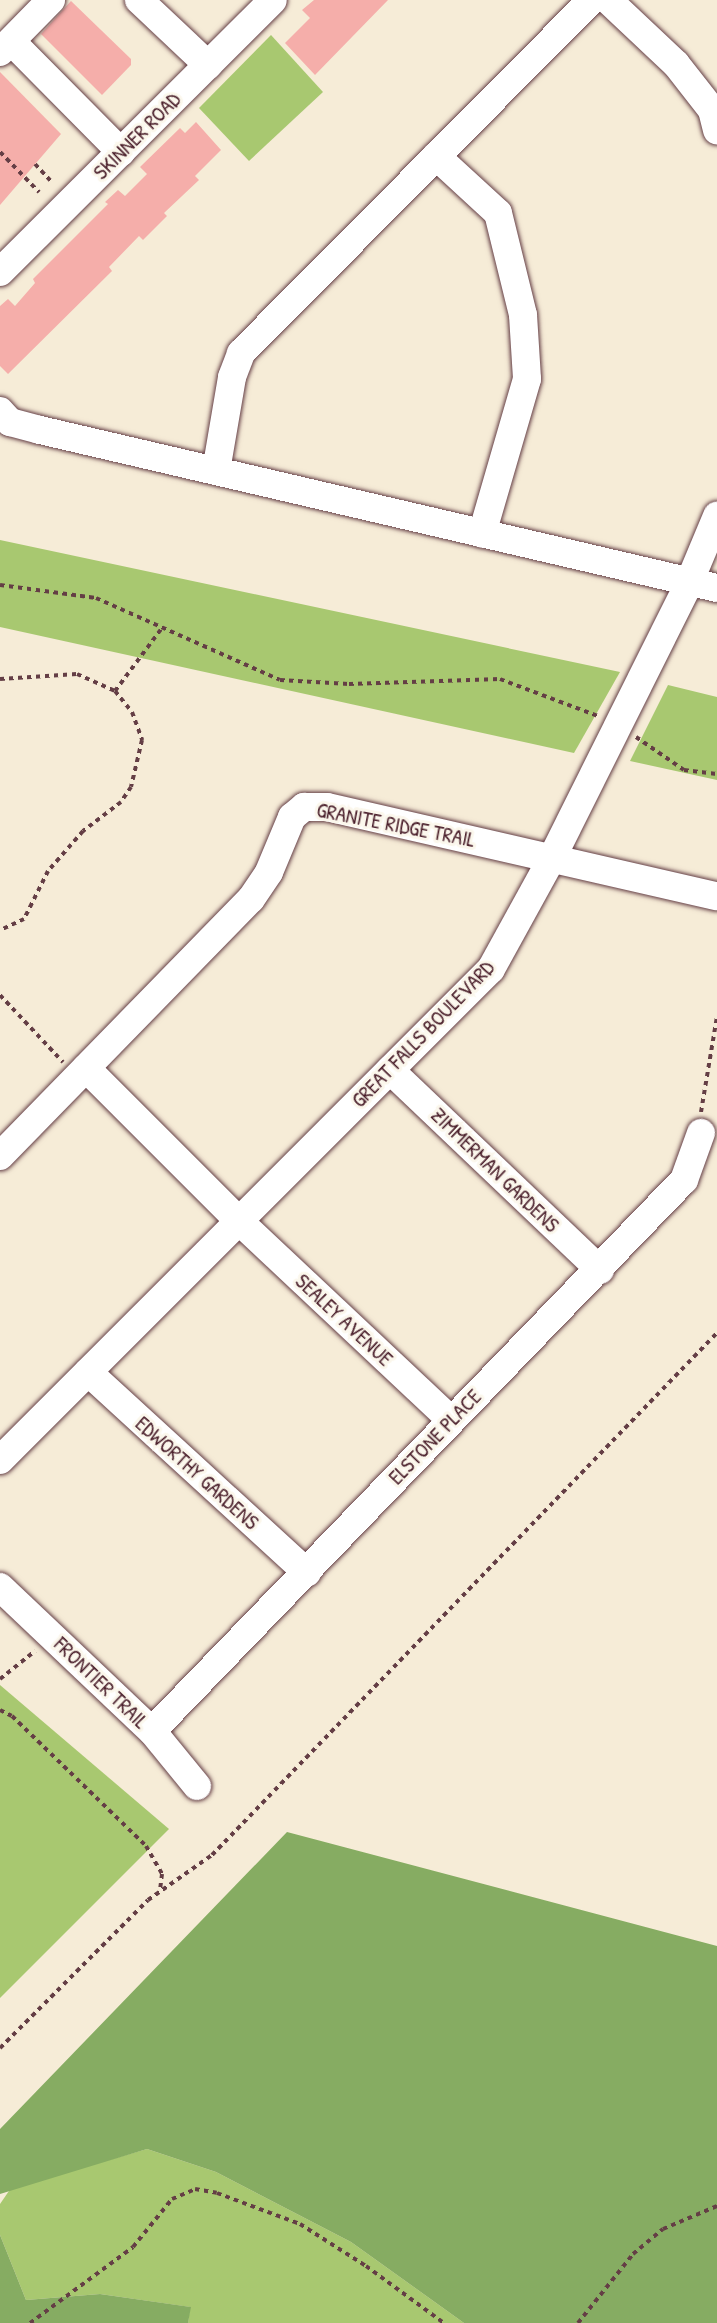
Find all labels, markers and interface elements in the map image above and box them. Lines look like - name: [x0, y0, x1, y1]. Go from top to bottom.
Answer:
- street label: SKINNER ROAD: [88, 87, 186, 185]
- street label: GRANITE RIDGE TRAIL: [315, 797, 477, 853]
- street label: GREAT FALLS BOULEVARD: [346, 955, 500, 1113]
- street label: ZIMMERMAN GARDENS: [426, 1103, 564, 1237]
- street label: SEALEY AVENUE: [290, 1269, 398, 1371]
- street label: ELSTONE PLACE: [383, 1384, 487, 1490]
- street label: EDWORTHY GARDENS: [130, 1411, 264, 1535]
- street label: FRONTIER TRAIL: [49, 1632, 153, 1734]

